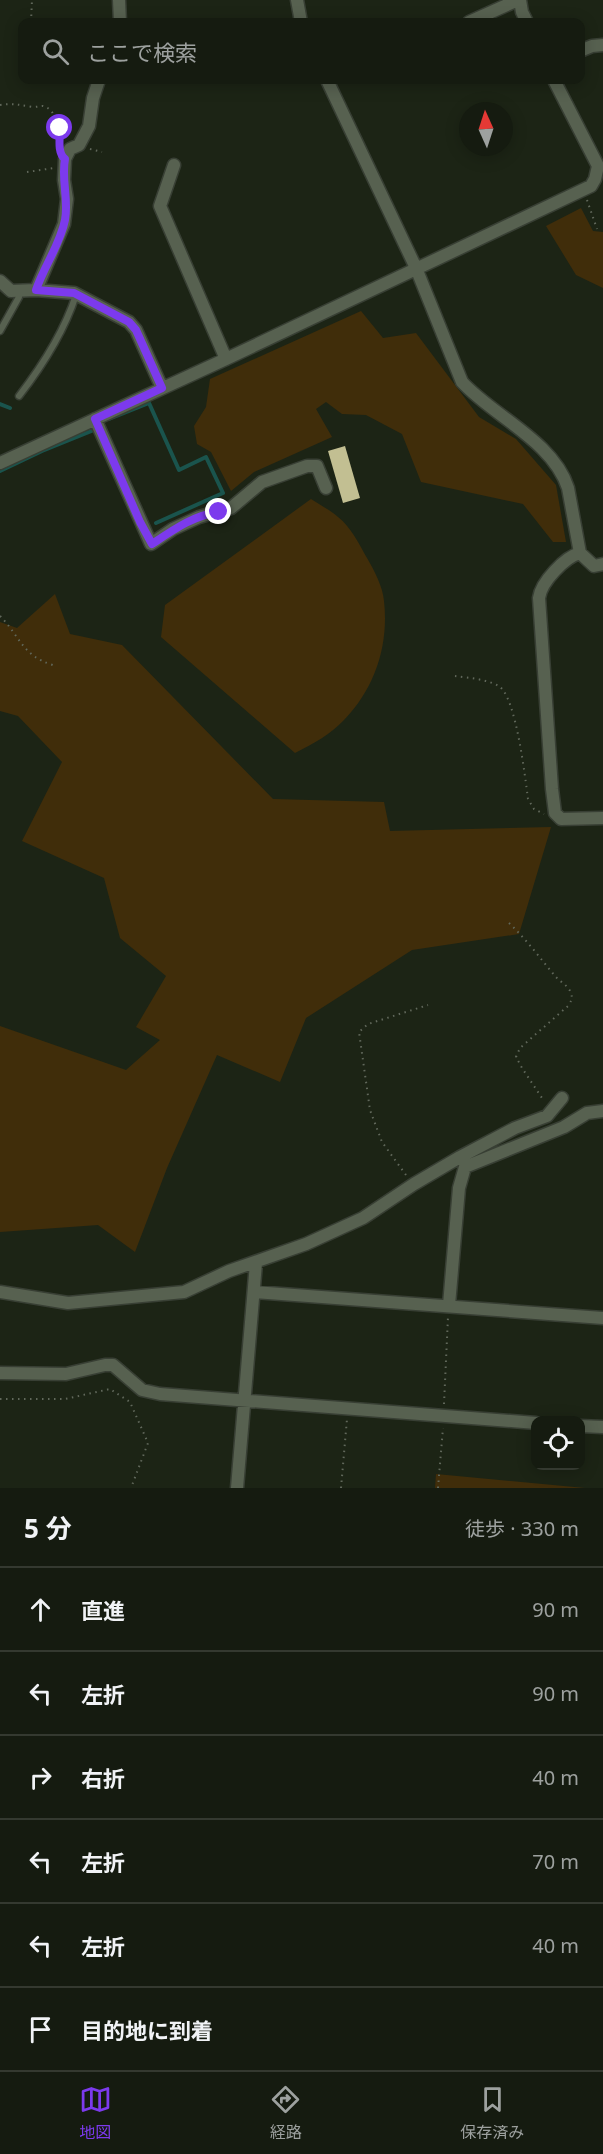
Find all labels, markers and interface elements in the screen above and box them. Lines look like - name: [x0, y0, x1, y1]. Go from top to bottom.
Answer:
- search box: [18, 18, 585, 84]
- icon: search: [39, 35, 72, 68]
- text: ここで検索: [87, 37, 197, 67]
- north arrow: [459, 102, 513, 156]
- route start: [46, 114, 72, 140]
- route end: [205, 498, 231, 524]
- map controls: [531, 1416, 585, 1470]
- button: locate: [531, 1416, 585, 1470]
- text: 5 分: [24, 1510, 72, 1546]
- text: 徒歩 · 330 m: [465, 1515, 579, 1542]
- icon: ahead: [24, 1593, 57, 1626]
- text: 直進: [81, 1595, 125, 1625]
- text: 90 m: [532, 1596, 579, 1623]
- icon: left: [24, 1677, 57, 1710]
- text: 左折: [81, 1679, 125, 1709]
- text: 90 m: [532, 1680, 579, 1707]
- icon: right: [24, 1761, 57, 1794]
- text: 右折: [81, 1763, 125, 1793]
- text: 40 m: [532, 1764, 579, 1791]
- icon: left: [24, 1845, 57, 1878]
- text: 左折: [81, 1847, 125, 1877]
- text: 70 m: [532, 1848, 579, 1875]
- icon: left: [24, 1929, 57, 1962]
- text: 左折: [81, 1931, 125, 1961]
- text: 40 m: [532, 1932, 579, 1959]
- icon: arrive: [24, 2013, 57, 2046]
- text: 目的地に到着: [81, 2015, 213, 2045]
- tab: 地図: [79, 2083, 112, 2143]
- tab: 経路: [269, 2083, 302, 2143]
- tab: 保存済み: [460, 2083, 524, 2143]

